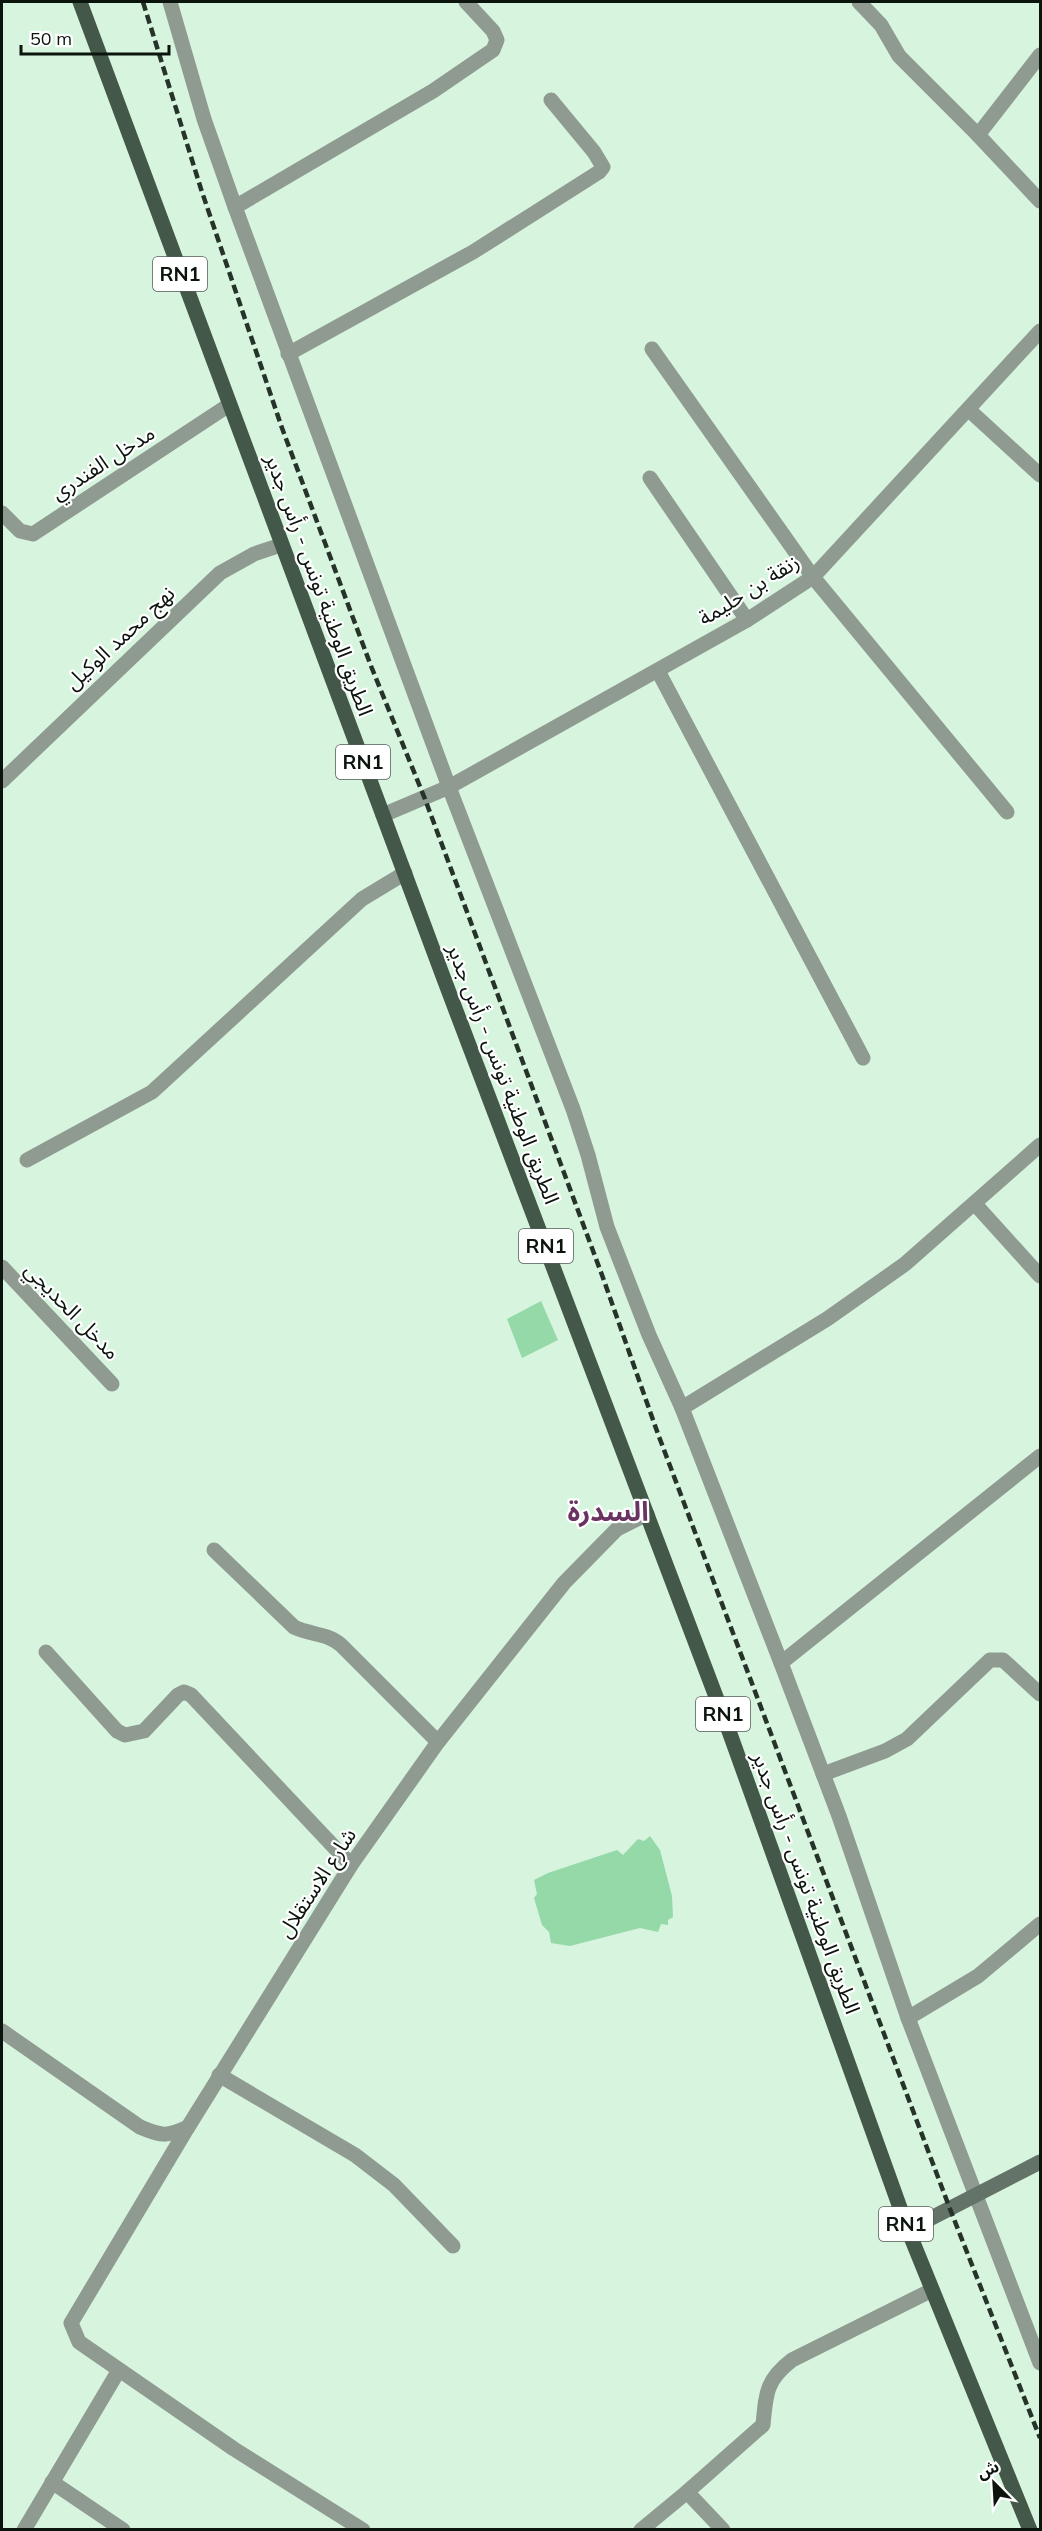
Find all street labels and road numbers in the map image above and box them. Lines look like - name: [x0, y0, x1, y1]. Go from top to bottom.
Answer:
- road number: RN1: [153, 257, 207, 291]
- street label: مدخل الفندري: [46, 419, 161, 509]
- street label: الطريق الوطنية تونس - رأس جدير: [259, 449, 379, 719]
- street label: زنقة بن حليمة: [693, 548, 804, 630]
- street label: نهج محمد الوكيل: [59, 580, 182, 697]
- road number: RN1: [336, 745, 390, 779]
- street label: الطريق الوطنية تونس - رأس جدير: [441, 939, 566, 1208]
- road number: RN1: [519, 1229, 573, 1263]
- street label: مدخل الحديجي: [17, 1256, 126, 1367]
- road number: RN1: [696, 1697, 750, 1731]
- street label: الطريق الوطنية تونس - رأس جدير: [746, 1747, 866, 2017]
- street label: شارع الاستقلال: [271, 1823, 364, 1944]
- road number: RN1: [879, 2207, 933, 2241]

